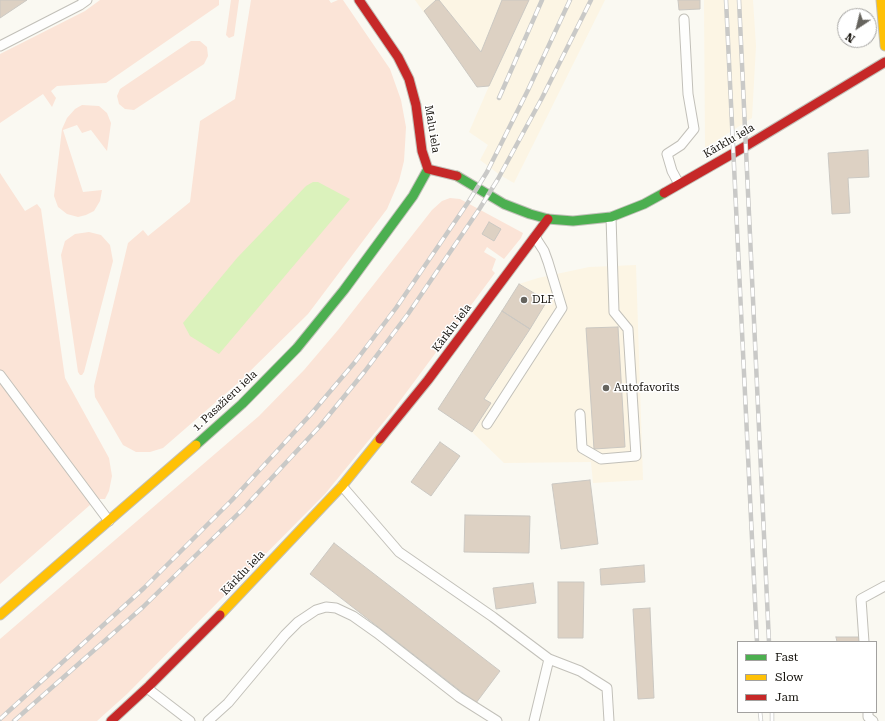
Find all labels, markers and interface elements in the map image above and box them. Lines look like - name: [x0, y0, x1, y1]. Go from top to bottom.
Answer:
- north arrow: [837, 8, 877, 48]
- text: N: [843, 30, 858, 45]
- street label: Malu iela: [422, 104, 442, 154]
- street label: Kārklu iela: [701, 121, 757, 161]
- place label: DLF: [532, 293, 554, 307]
- marker: DLF: [519, 295, 529, 305]
- street label: Kārklu iela: [430, 301, 474, 355]
- street label: 1. Pasažieru iela: [190, 368, 260, 434]
- place label: Autofavorīts: [614, 381, 679, 395]
- marker: Autofavorīts: [601, 383, 611, 393]
- street label: Kārklu iela: [218, 548, 268, 598]
- legend: [737, 641, 877, 713]
- text: Fast: [775, 650, 798, 664]
- text: Slow: [775, 670, 803, 684]
- text: Jam: [775, 690, 799, 704]

